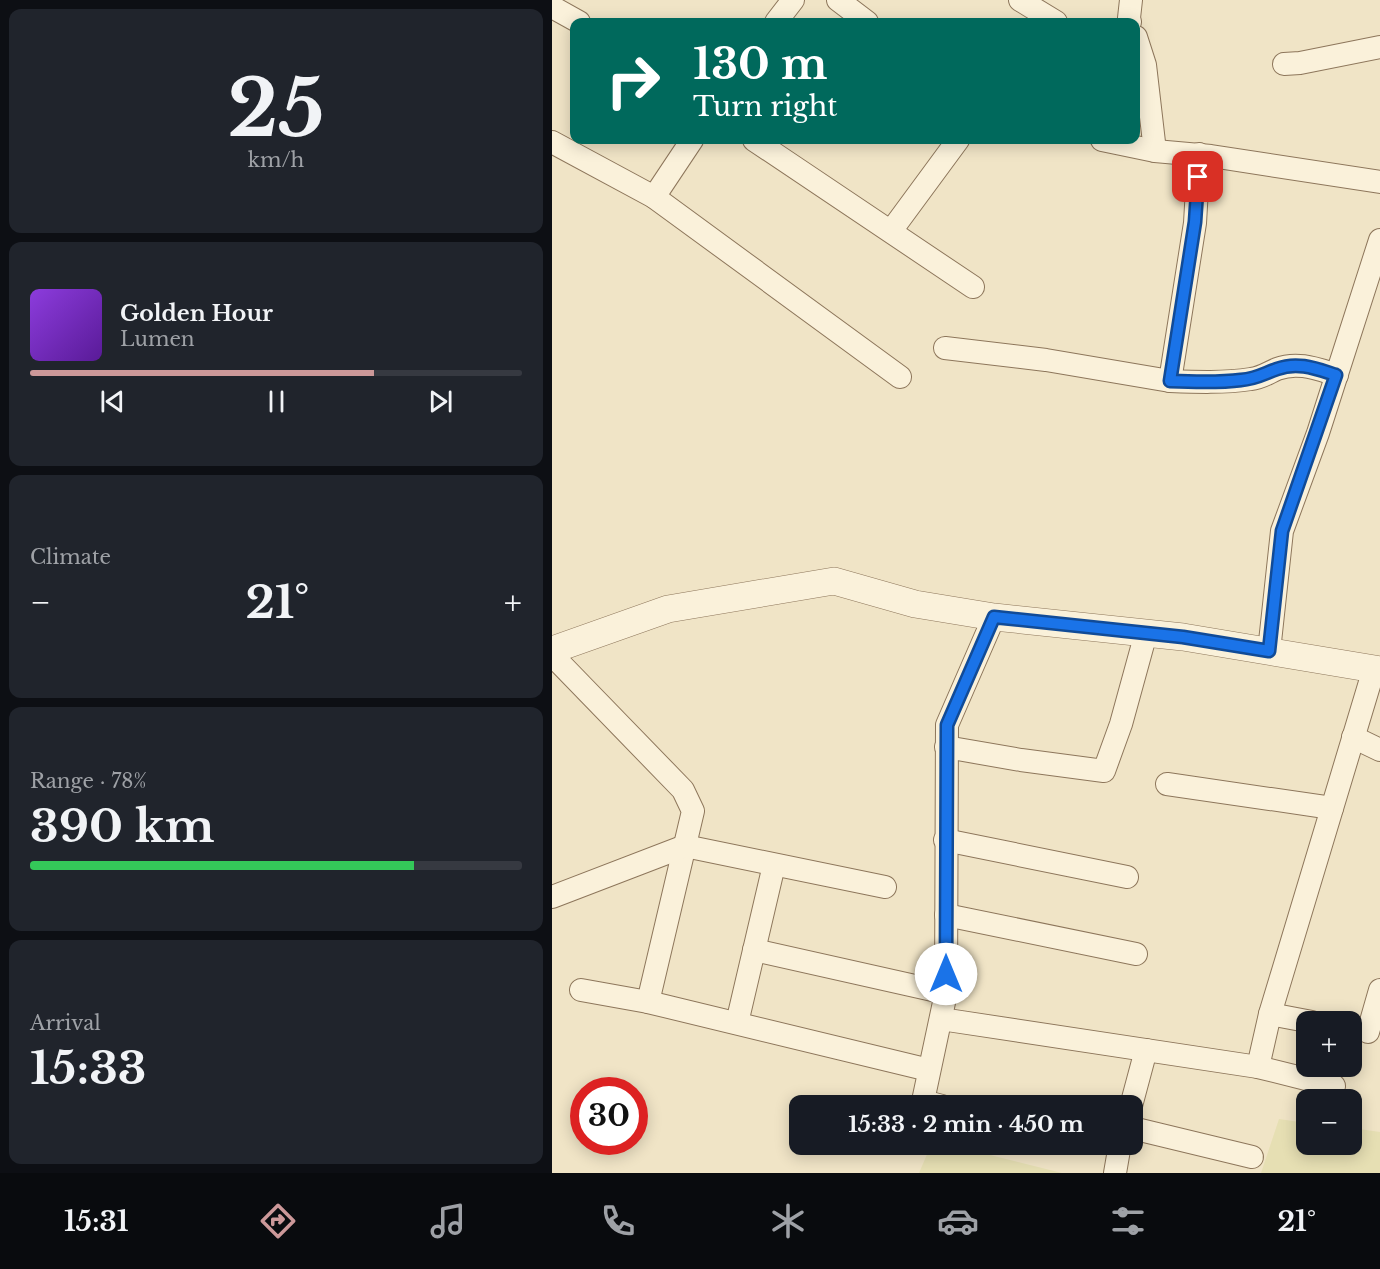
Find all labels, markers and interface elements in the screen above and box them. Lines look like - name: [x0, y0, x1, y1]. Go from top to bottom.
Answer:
- text: 130 m: [693, 38, 827, 90]
- icon: right: [594, 42, 672, 120]
- text: 25: [227, 60, 325, 157]
- text: Turn right: [693, 90, 837, 123]
- text: km/h: [248, 148, 304, 172]
- pin: [1172, 151, 1223, 202]
- icon: arrive: [1181, 160, 1214, 193]
- text: Golden Hour: [120, 300, 273, 327]
- text: Lumen: [120, 327, 195, 351]
- icon: previous: [96, 385, 129, 418]
- icon: pause: [260, 385, 293, 418]
- icon: next: [424, 385, 457, 418]
- text: Climate: [30, 545, 111, 569]
- text: 21°: [245, 574, 309, 630]
- text: −: [30, 582, 51, 623]
- text: +: [504, 582, 522, 623]
- text: Range · 78%: [30, 769, 147, 793]
- text: 390 km: [30, 798, 215, 854]
- position arrow: [914, 942, 978, 1006]
- text: Arrival: [30, 1011, 101, 1035]
- map controls: [1296, 1011, 1362, 1155]
- button: +: [1296, 1011, 1362, 1077]
- text: 15:33: [30, 1040, 147, 1096]
- speed limit sign: 30: [570, 1077, 648, 1155]
- button: −: [1296, 1089, 1362, 1155]
- text: 15:33 · 2 min · 450 m: [848, 1111, 1084, 1138]
- icon: directions: [257, 1200, 299, 1242]
- icon: music: [427, 1200, 469, 1242]
- icon: phone: [597, 1200, 639, 1242]
- icon: climate: [767, 1200, 809, 1242]
- icon: car: [937, 1200, 979, 1242]
- icon: filters: [1107, 1200, 1149, 1242]
- text: 15:31: [64, 1205, 129, 1238]
- text: 21°: [1278, 1205, 1316, 1238]

